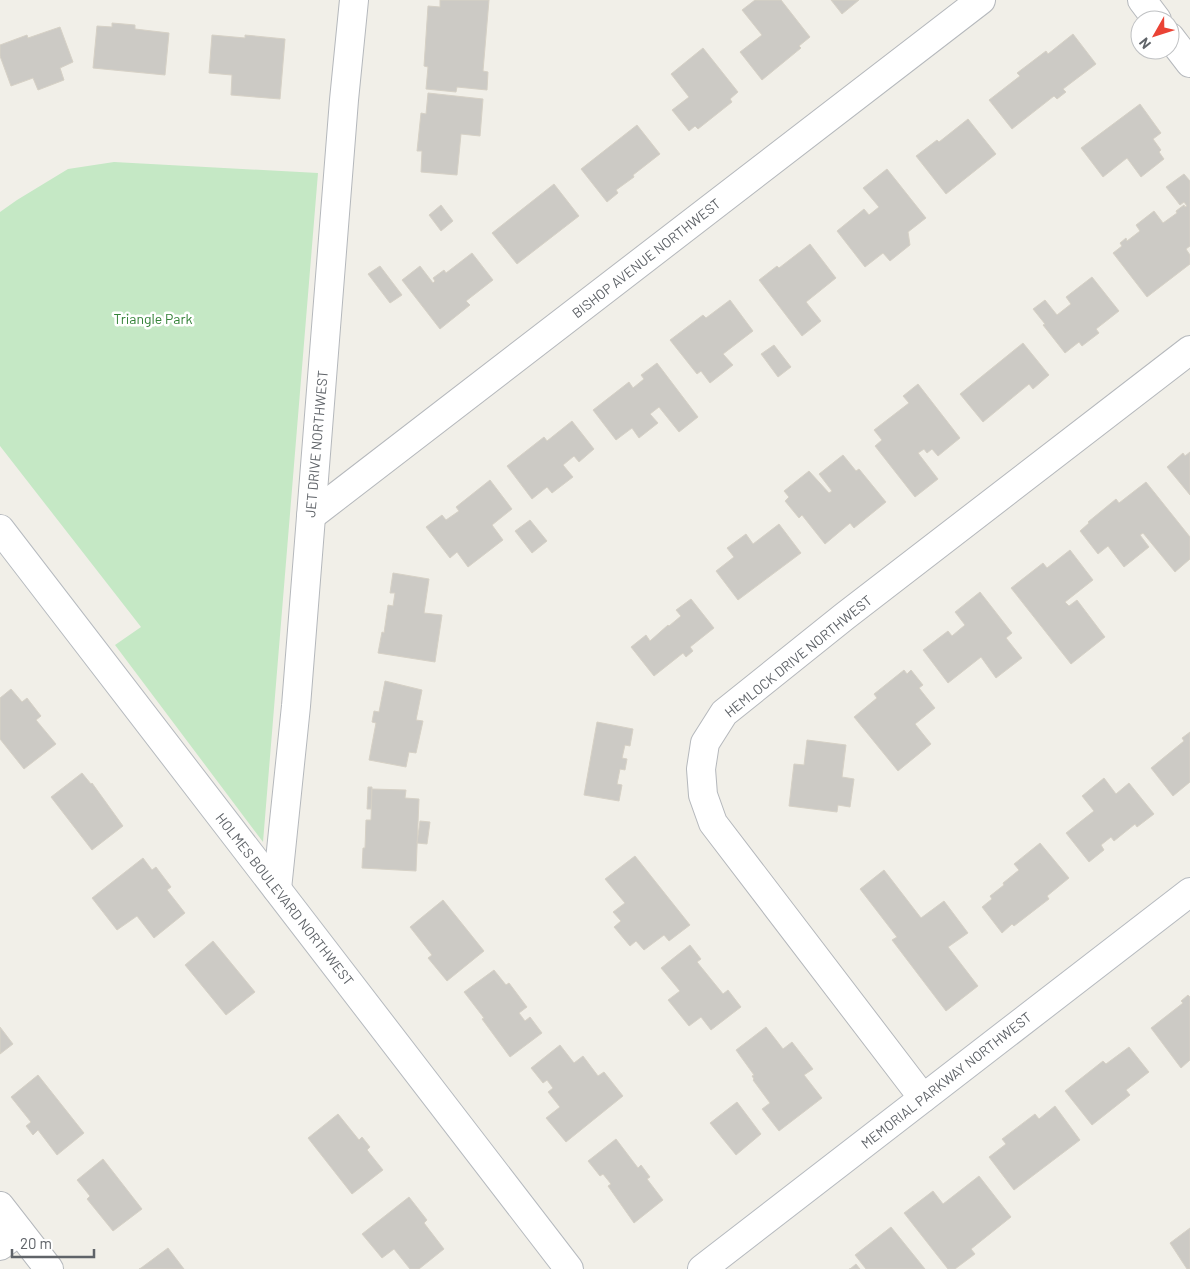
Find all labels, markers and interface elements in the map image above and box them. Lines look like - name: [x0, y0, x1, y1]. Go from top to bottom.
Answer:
- north arrow: [1130, 10, 1180, 60]
- text: N: [1135, 35, 1154, 52]
- street label: BISHOP AVENUE NORTHWEST: [568, 195, 724, 321]
- park label: Triangle Park: [113, 310, 193, 327]
- street label: JET DRIVE NORTHWEST: [301, 370, 331, 518]
- street label: HEMLOCK DRIVE NORTHWEST: [721, 591, 875, 721]
- street label: HOLMES BOULEVARD NORTHWEST: [212, 809, 358, 989]
- street label: MEMORIAL PARKWAY NORTHWEST: [857, 1008, 1035, 1152]
- scale bar: [12, 1226, 95, 1258]
- text: 20 m: [20, 1234, 52, 1252]

